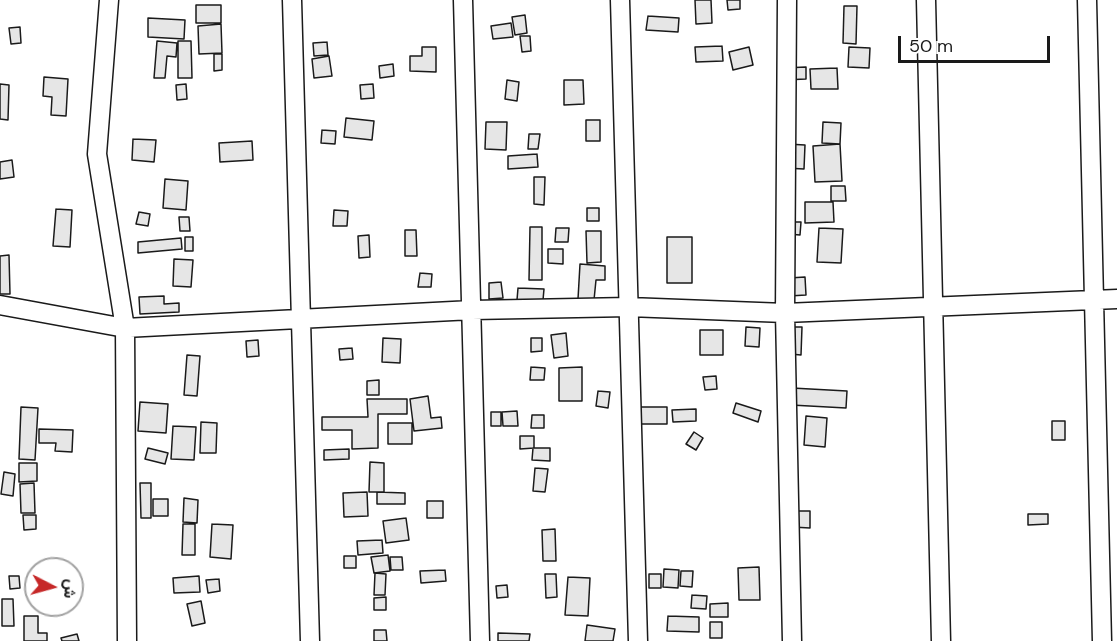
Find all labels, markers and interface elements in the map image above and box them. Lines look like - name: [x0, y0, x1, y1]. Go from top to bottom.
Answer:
- scale bar: [901, 24, 1052, 62]
- text: 50 m: [909, 34, 953, 58]
- north arrow: [24, 557, 84, 617]
- text: ش: [59, 578, 82, 599]

